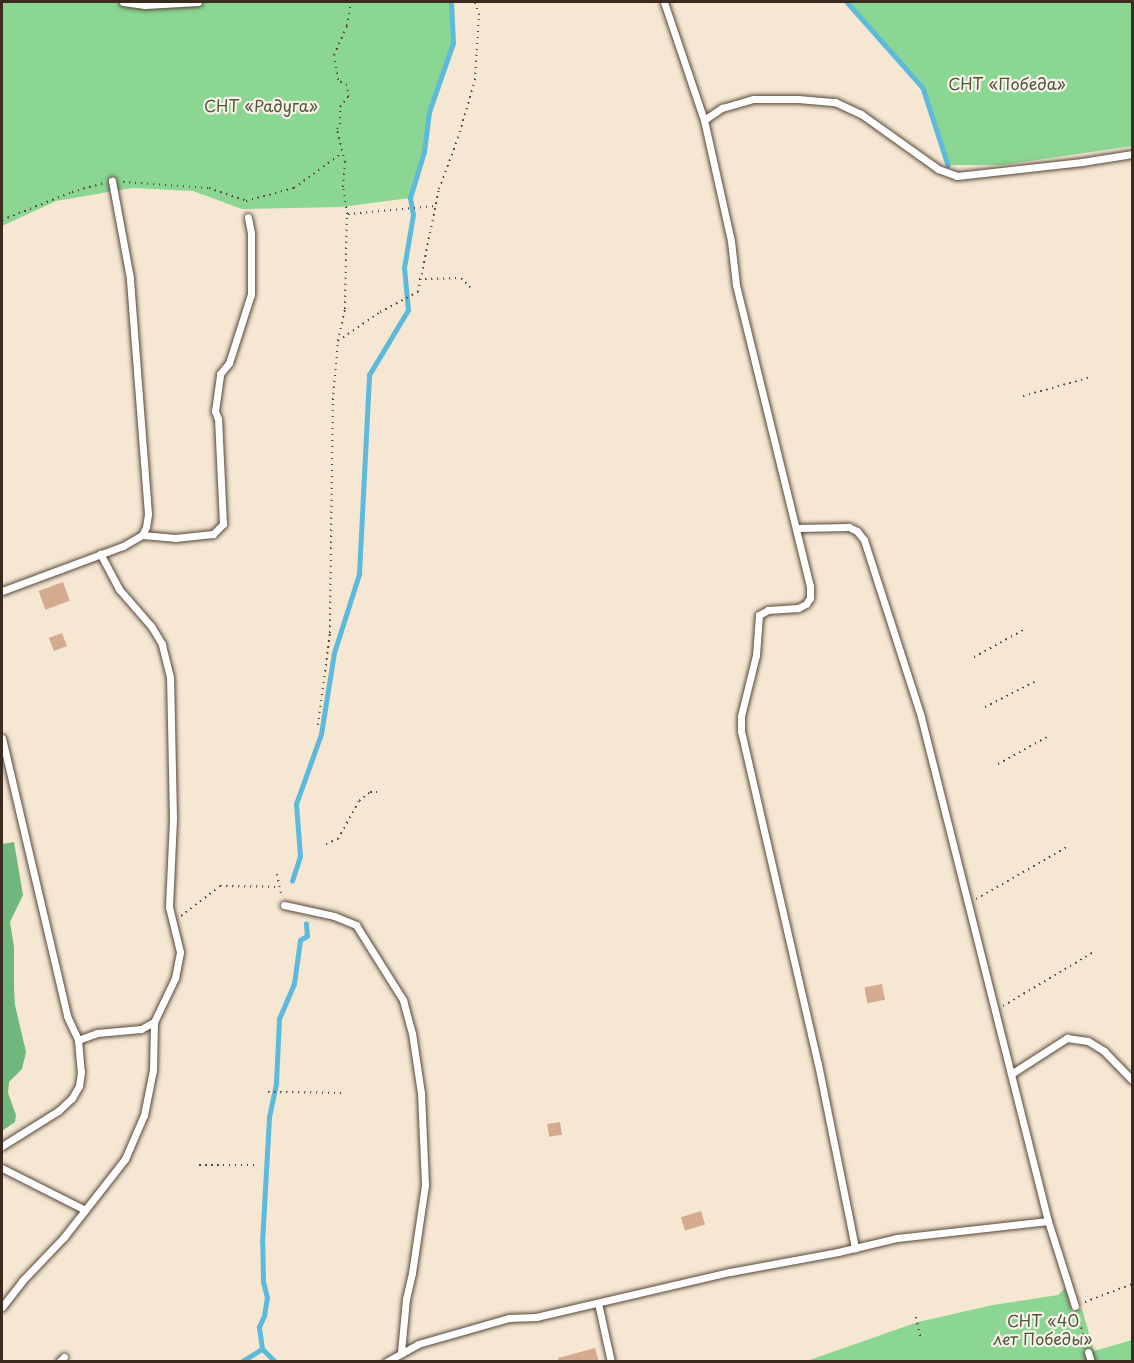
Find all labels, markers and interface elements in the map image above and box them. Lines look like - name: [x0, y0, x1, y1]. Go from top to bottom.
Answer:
- park label: СНТ «Победа»: [948, 73, 1066, 93]
- park label: СНТ «Радуга»: [204, 95, 318, 115]
- park label: СНТ «40 лет Победы»: [993, 1310, 1093, 1348]

